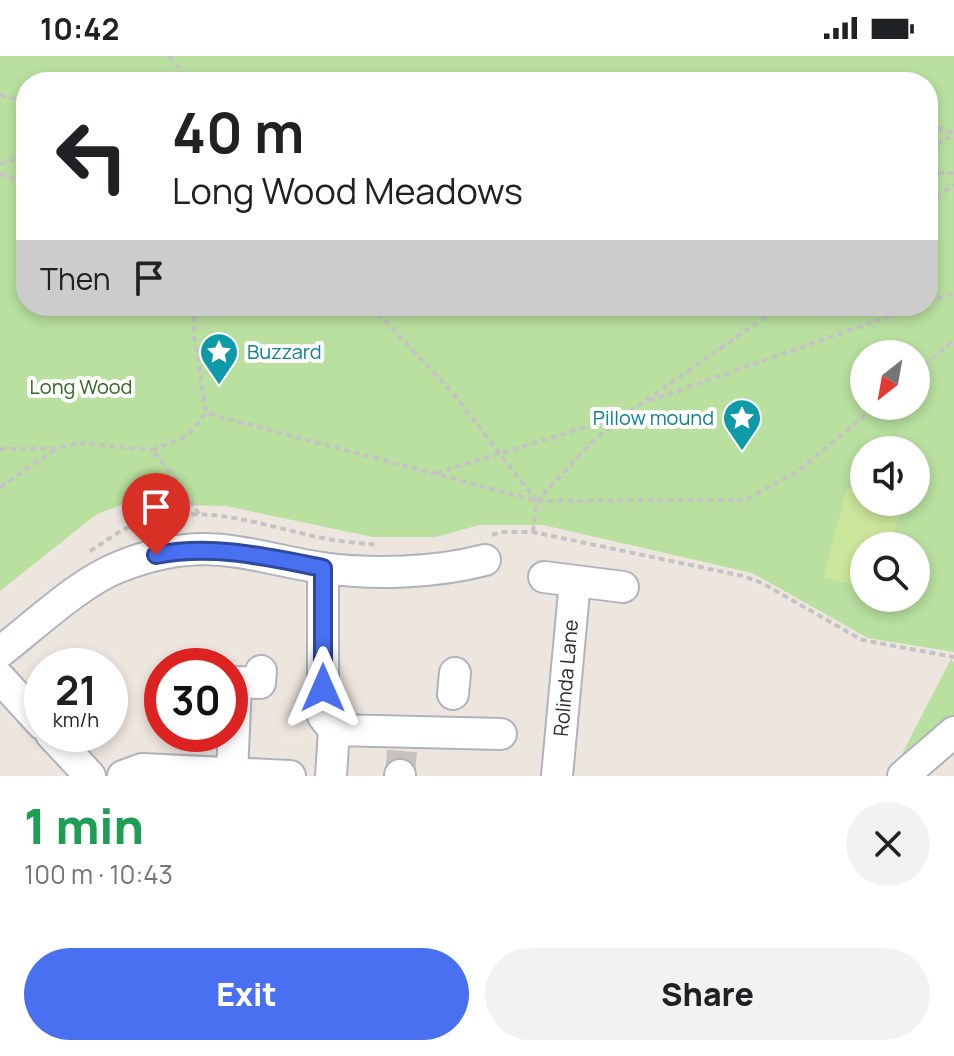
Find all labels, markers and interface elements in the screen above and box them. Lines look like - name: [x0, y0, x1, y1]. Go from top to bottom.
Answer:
- text: 10:42: [40, 8, 119, 49]
- text: 40 m: [172, 93, 304, 170]
- icon: left: [40, 104, 144, 208]
- text: Long Wood Meadows: [172, 166, 523, 215]
- icon: arrive: [127, 256, 171, 300]
- text: Then: [40, 258, 111, 299]
- place icon: Buzzard: [198, 331, 240, 386]
- place label: Buzzard: [247, 338, 322, 365]
- north arrow: [850, 340, 930, 420]
- map controls: [850, 340, 930, 612]
- park label: Long Wood: [30, 373, 132, 400]
- place icon: Pillow mound: [721, 397, 763, 452]
- place label: Pillow mound: [593, 404, 714, 431]
- button: sound: [850, 436, 930, 516]
- pin: [122, 473, 190, 555]
- icon: arrive: [134, 485, 178, 529]
- button: search: [850, 532, 930, 612]
- street label: Rolinda Lane: [547, 618, 584, 738]
- position arrow: [281, 646, 365, 730]
- speed limit sign: 30: [144, 648, 248, 752]
- text: 21: [55, 662, 97, 717]
- text: km/h: [53, 706, 99, 733]
- text: 1 min: [24, 793, 144, 858]
- button: close: [846, 802, 930, 886]
- text: 100 m · 10:43: [24, 856, 173, 892]
- button: Exit: [24, 948, 469, 1040]
- button: Share: [485, 948, 930, 1040]

